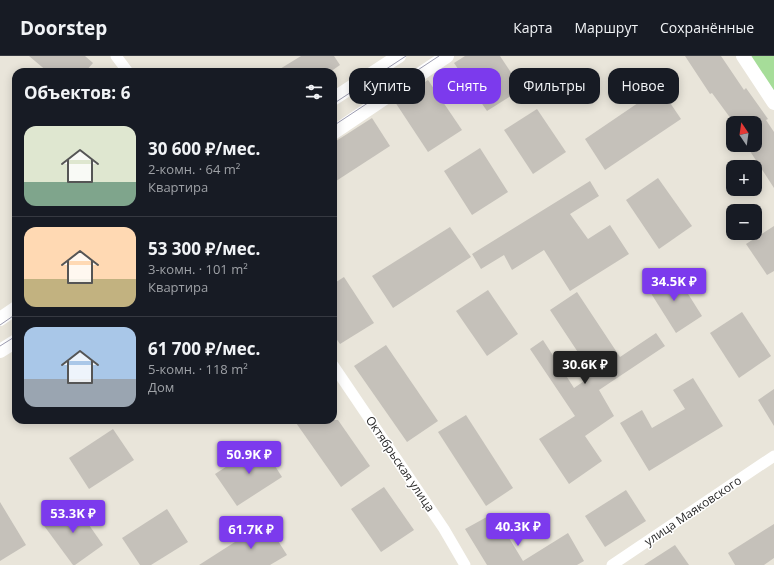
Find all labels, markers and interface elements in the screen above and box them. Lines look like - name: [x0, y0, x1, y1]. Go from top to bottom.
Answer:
- text: Doorstep: [20, 15, 107, 41]
- text: Карта: [513, 18, 552, 37]
- text: Маршрут: [574, 18, 638, 37]
- text: Сохранённые: [660, 18, 754, 37]
- chip: Купить: [349, 68, 425, 104]
- chip: Снять: [433, 68, 501, 104]
- chip: Фильтры: [509, 68, 600, 104]
- chip: Новое: [608, 68, 679, 104]
- text: Объектов: 6: [24, 81, 130, 104]
- icon: filters: [303, 81, 325, 103]
- north arrow: [726, 116, 762, 152]
- map controls: [726, 116, 762, 240]
- text: 30 600 ₽/мес.: [148, 137, 260, 160]
- icon: home: [56, 142, 104, 190]
- text: 2-комн. · 64 m²: [148, 160, 240, 178]
- button: +: [726, 160, 762, 196]
- text: Квартира: [148, 178, 208, 196]
- button: −: [726, 204, 762, 240]
- text: 53 300 ₽/мес.: [148, 237, 260, 260]
- icon: home: [56, 243, 104, 291]
- text: 3-комн. · 101 m²: [148, 260, 248, 278]
- pin: 34.5K ₽: [637, 268, 711, 302]
- text: 34.5K ₽: [651, 272, 697, 290]
- text: Квартира: [148, 278, 208, 296]
- text: 61 700 ₽/мес.: [148, 337, 260, 360]
- icon: home: [56, 343, 104, 391]
- pin: 30.6K ₽: [548, 351, 622, 385]
- text: 30.6K ₽: [562, 355, 608, 373]
- text: 5-комн. · 118 m²: [148, 360, 248, 378]
- text: Дом: [148, 378, 174, 396]
- street label: Октябрьская улица: [362, 412, 439, 515]
- pin: 50.9K ₽: [212, 441, 286, 475]
- text: 50.9K ₽: [226, 445, 272, 463]
- street label: улица Маяковского: [641, 472, 745, 549]
- pin: 53.3K ₽: [36, 500, 110, 534]
- text: 53.3K ₽: [50, 504, 96, 522]
- pin: 40.3K ₽: [481, 513, 555, 547]
- pin: 61.7K ₽: [214, 516, 288, 550]
- text: 40.3K ₽: [495, 517, 541, 535]
- text: 61.7K ₽: [228, 520, 274, 538]

